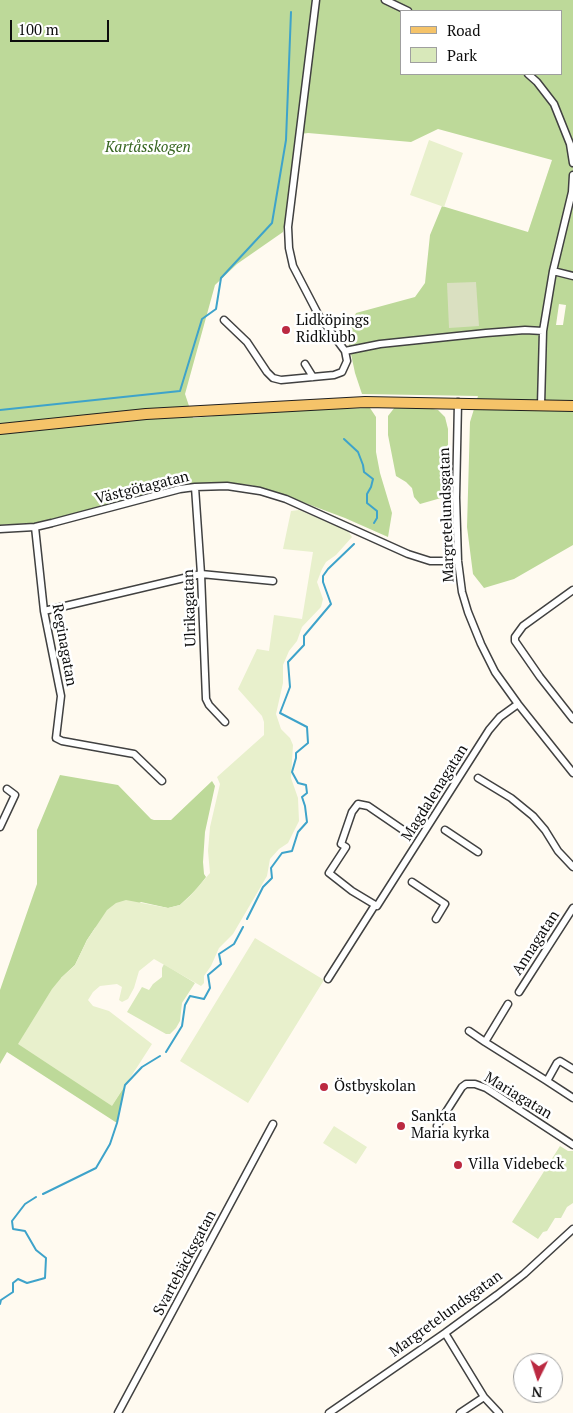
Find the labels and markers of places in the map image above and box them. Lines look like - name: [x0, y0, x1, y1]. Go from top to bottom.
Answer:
- place label: Lidköpings Ridklubb: [296, 312, 369, 347]
- marker: Lidköpings Ridklubb: [280, 324, 292, 336]
- place label: Östbyskolan: [334, 1078, 416, 1096]
- marker: Östbyskolan: [318, 1081, 330, 1093]
- place label: Sankta Maria kyrka: [411, 1108, 489, 1143]
- marker: Sankta Maria kyrka: [395, 1120, 407, 1132]
- place label: Villa Videbeck: [468, 1156, 564, 1174]
- marker: Villa Videbeck: [452, 1159, 464, 1171]

